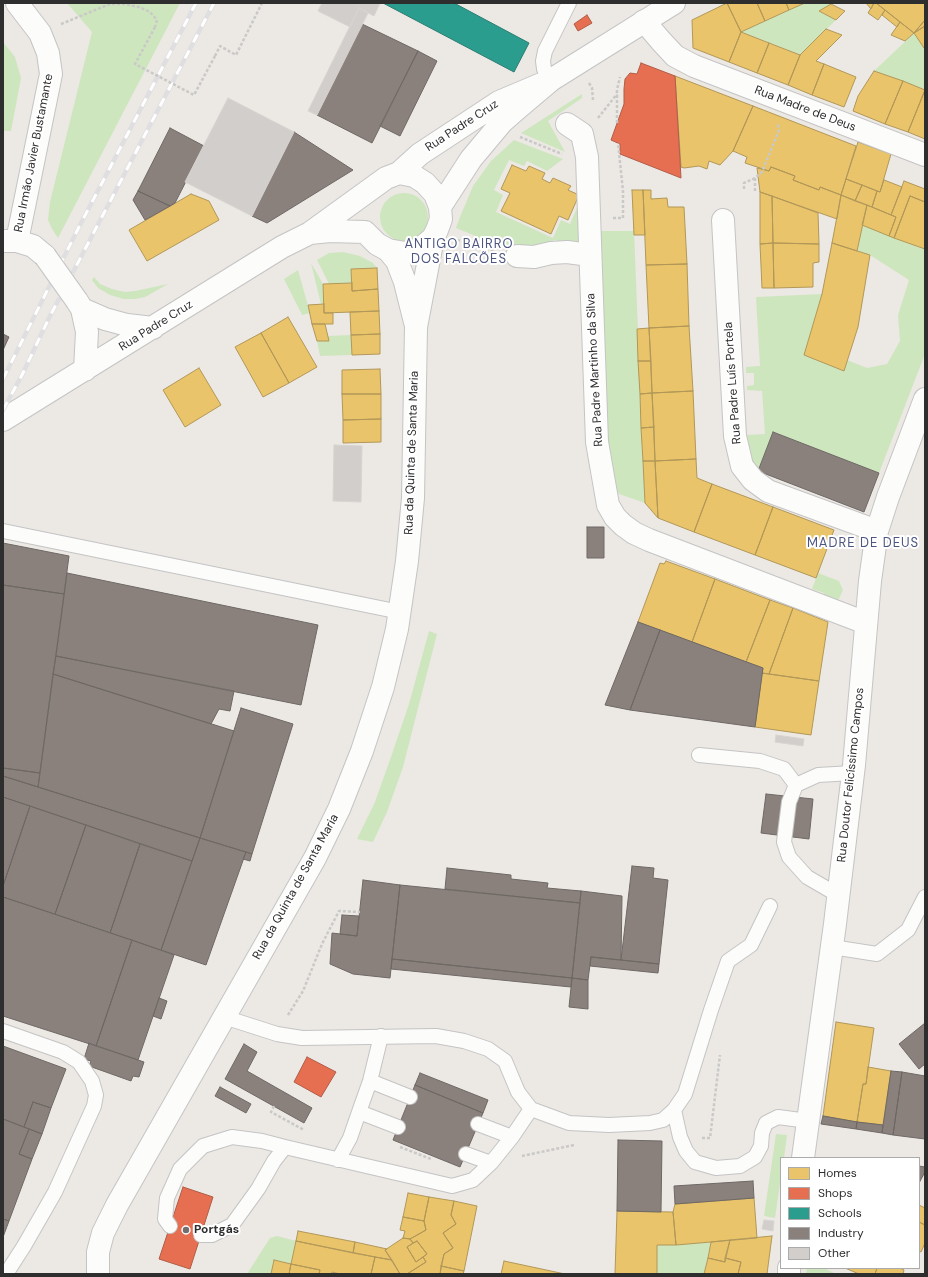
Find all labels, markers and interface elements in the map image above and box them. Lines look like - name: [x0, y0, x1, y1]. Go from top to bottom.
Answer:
- street label: Rua Irmão Javier Bustamante: [12, 73, 56, 233]
- street label: Rua Madre de Deus: [752, 83, 858, 135]
- street label: Rua Padre Cruz: [423, 97, 501, 155]
- district label: ANTIGO BAIRRO DOS FALCÕES: [404, 237, 514, 268]
- street label: Rua Padre Martinho da Silva: [584, 293, 606, 447]
- street label: Rua Padre Cruz: [117, 298, 195, 354]
- street label: Rua Padre Luís Portela: [722, 321, 744, 445]
- street label: Rua da Quinta de Santa Maria: [402, 371, 422, 535]
- district label: MADRE DE DEUS: [807, 536, 919, 552]
- street label: Rua Doutor Felicíssimo Campos: [835, 687, 867, 863]
- street label: Rua da Quinta de Santa Maria: [250, 812, 342, 962]
- legend: [780, 1157, 920, 1269]
- text: Homes: [818, 1165, 857, 1181]
- text: Shops: [818, 1185, 853, 1201]
- text: Schools: [818, 1205, 862, 1221]
- place label: Portgás: [194, 1223, 239, 1237]
- marker: Portgás: [181, 1225, 191, 1235]
- text: Industry: [818, 1225, 864, 1241]
- text: Other: [818, 1245, 850, 1261]

